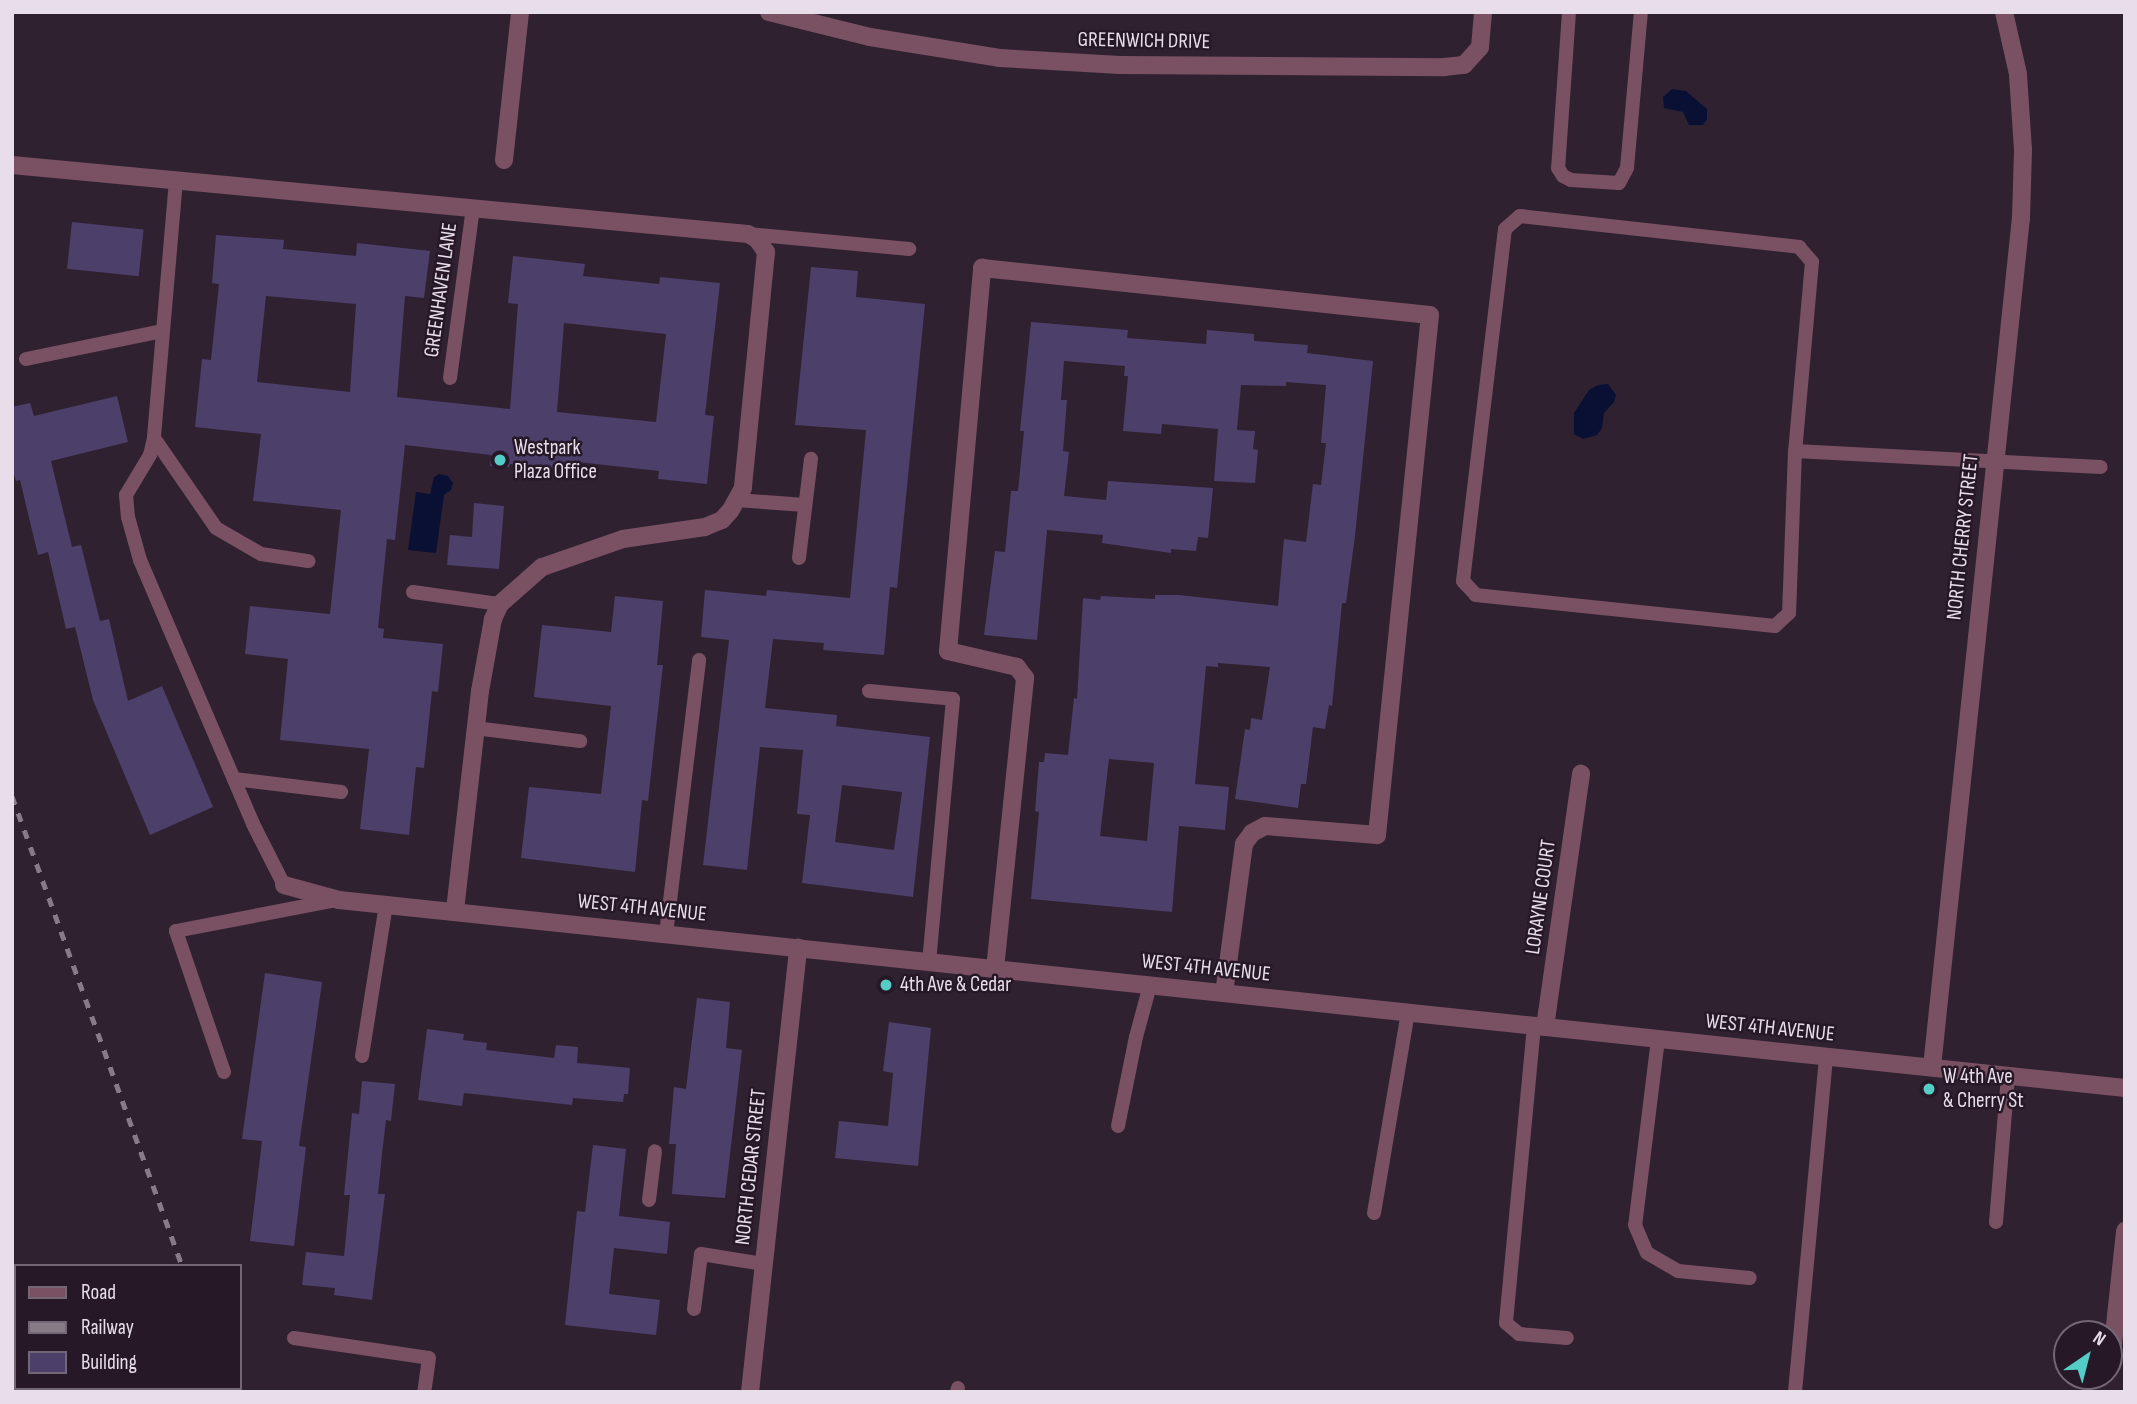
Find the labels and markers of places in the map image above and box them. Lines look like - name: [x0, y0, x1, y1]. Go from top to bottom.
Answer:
- place label: Westpark Plaza Office: [514, 435, 597, 485]
- marker: Westpark Plaza Office: [492, 452, 508, 468]
- place label: 4th Ave & Cedar: [900, 972, 1011, 998]
- marker: 4th Ave & Cedar: [878, 977, 894, 993]
- place label: W 4th Ave & Cherry St: [1943, 1064, 2024, 1114]
- marker: W 4th Ave & Cherry St: [1921, 1081, 1937, 1097]

